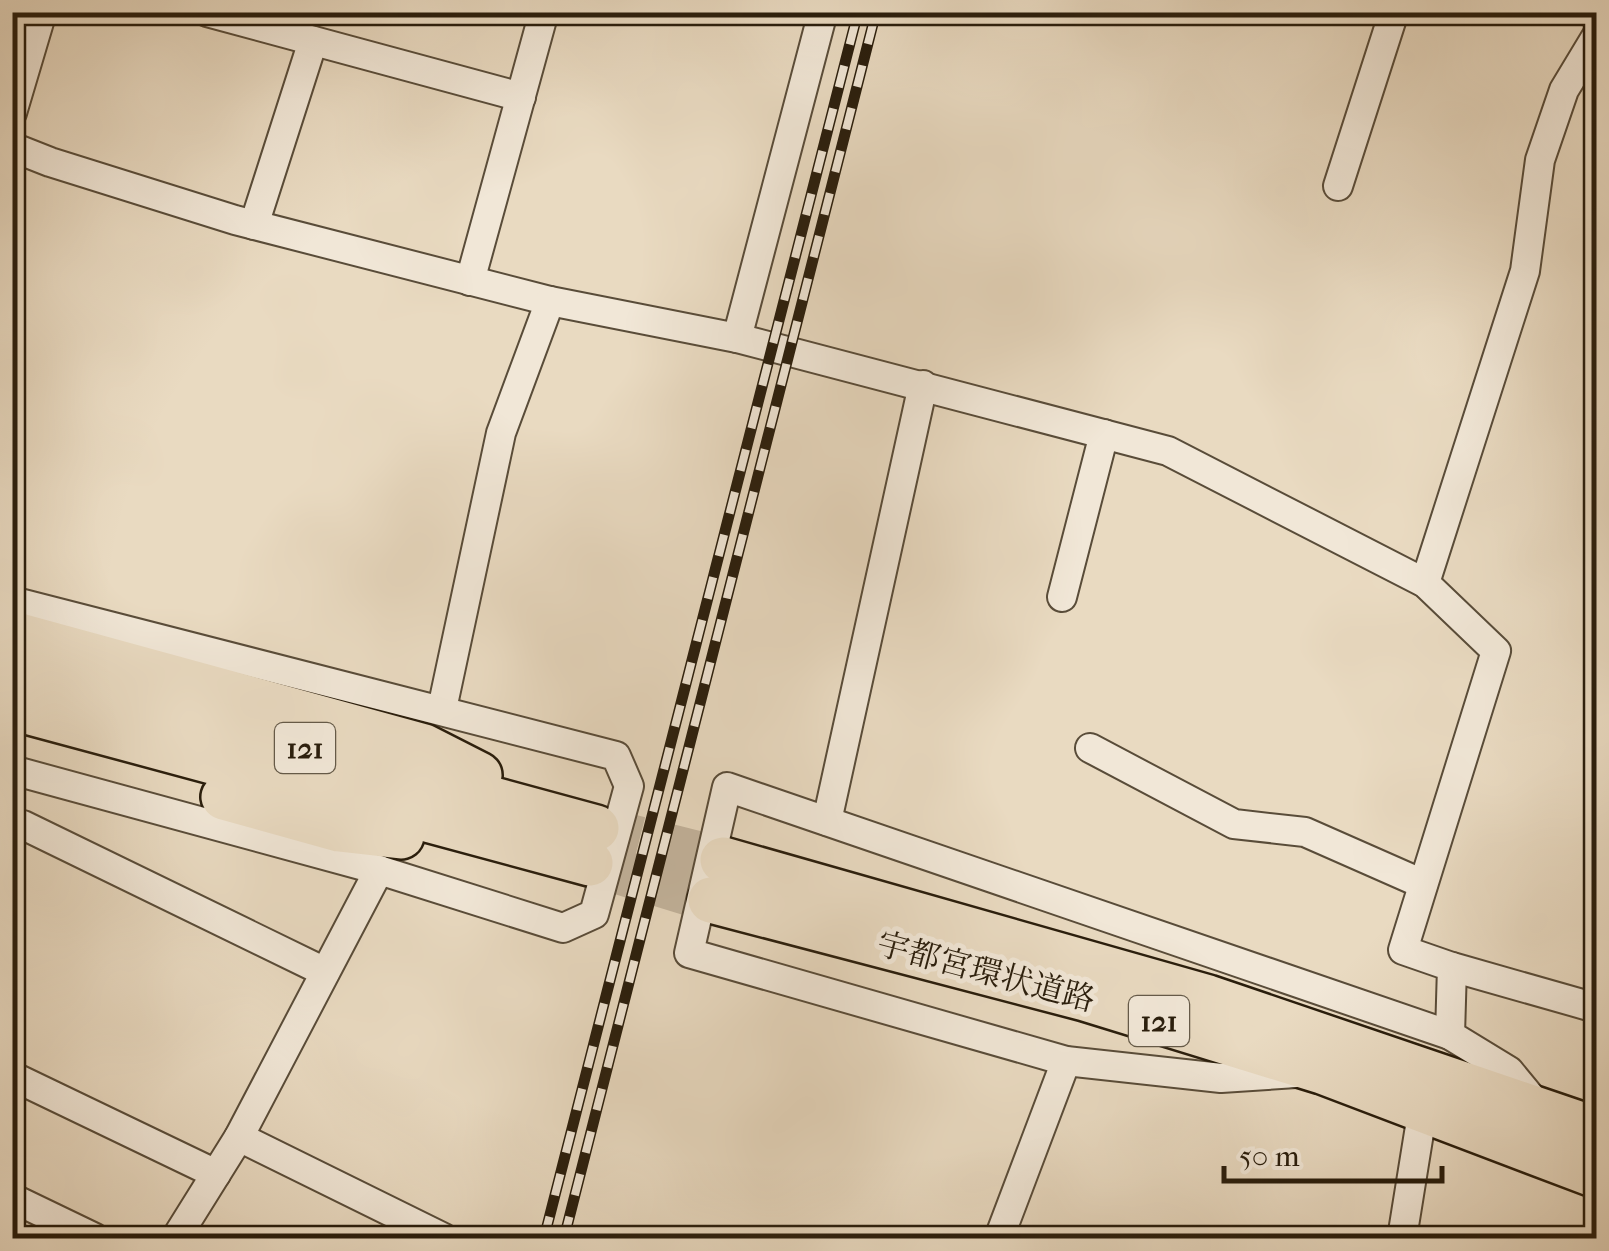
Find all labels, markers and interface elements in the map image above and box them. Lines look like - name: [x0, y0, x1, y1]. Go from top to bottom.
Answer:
- road number: 121: [275, 723, 335, 773]
- street label: 宇都宮環状道路: [873, 925, 1099, 1019]
- road number: 121: [1129, 996, 1189, 1046]
- scale bar: [1224, 1121, 1442, 1183]
- text: 50 m: [1239, 1139, 1300, 1174]

